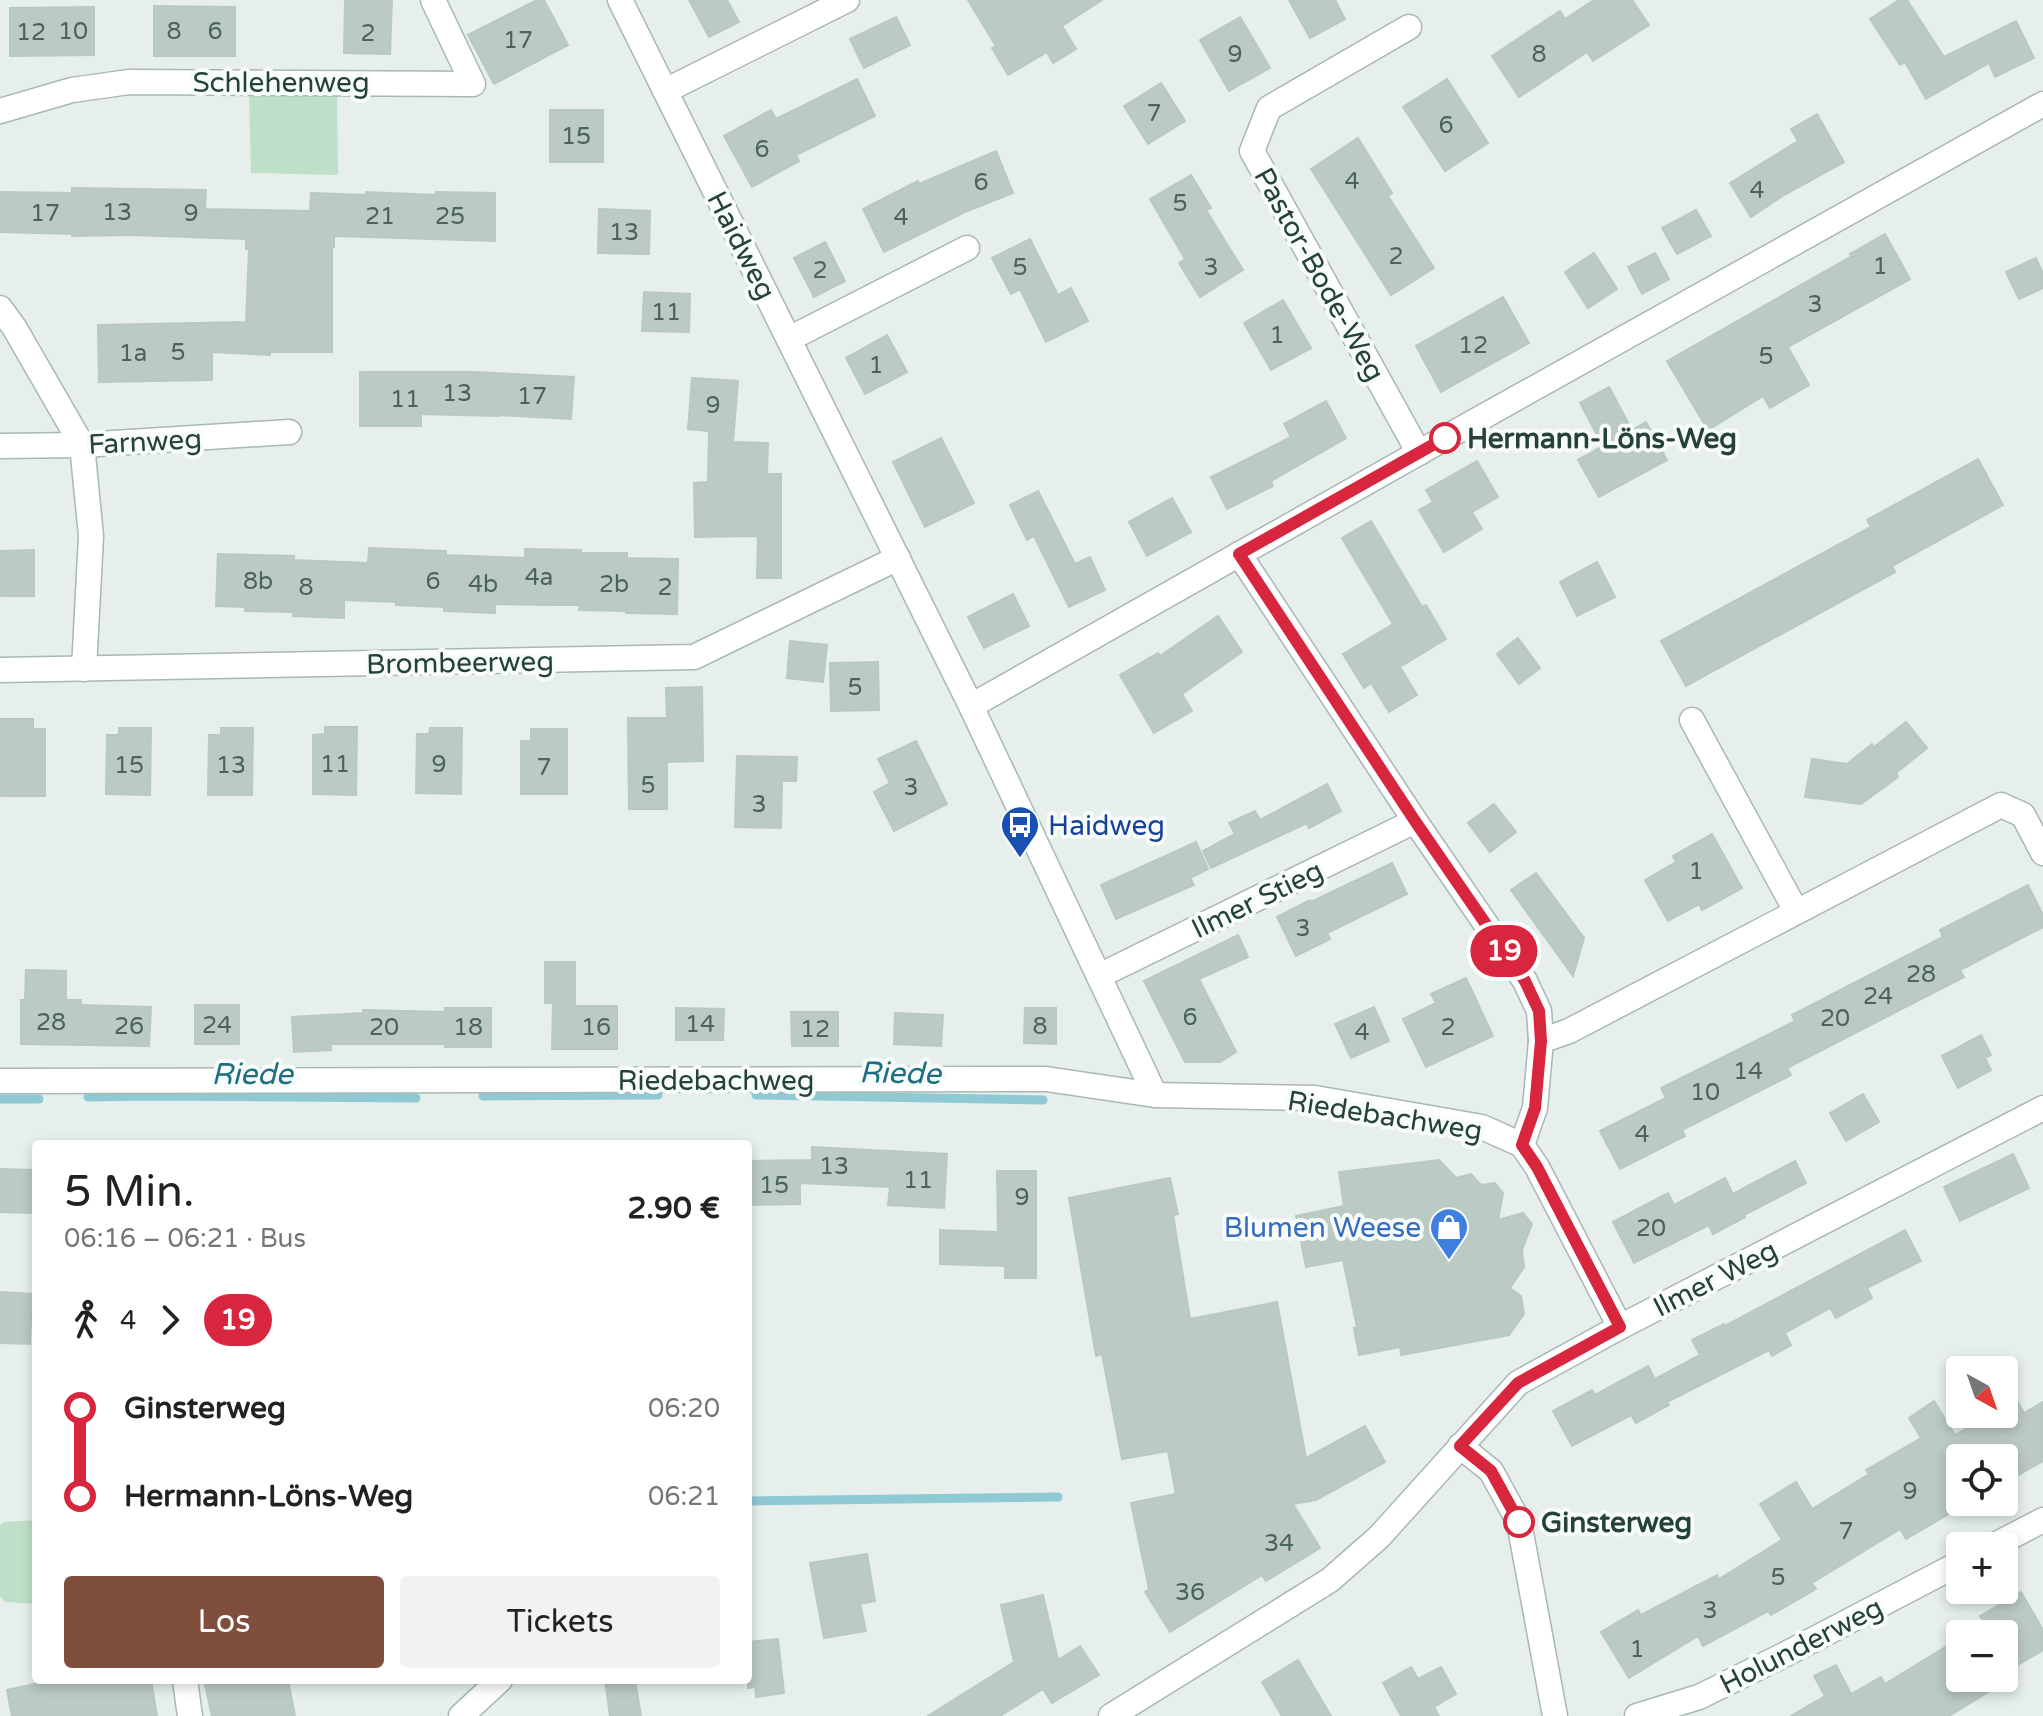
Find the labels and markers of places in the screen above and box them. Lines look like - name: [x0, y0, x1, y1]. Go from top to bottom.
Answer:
- place label: Hermann-Löns-Weg: [1467, 422, 1737, 456]
- marker: Hermann-Löns-Weg: [1430, 423, 1460, 453]
- bus stop icon: Haidweg: [999, 804, 1041, 859]
- place label: Haidweg: [1048, 809, 1165, 843]
- shop icon: Blumen Weese: [1428, 1206, 1470, 1261]
- place label: Blumen Weese: [1224, 1211, 1421, 1245]
- place label: Ginsterweg: [1541, 1506, 1692, 1540]
- marker: Ginsterweg: [1504, 1507, 1534, 1537]

